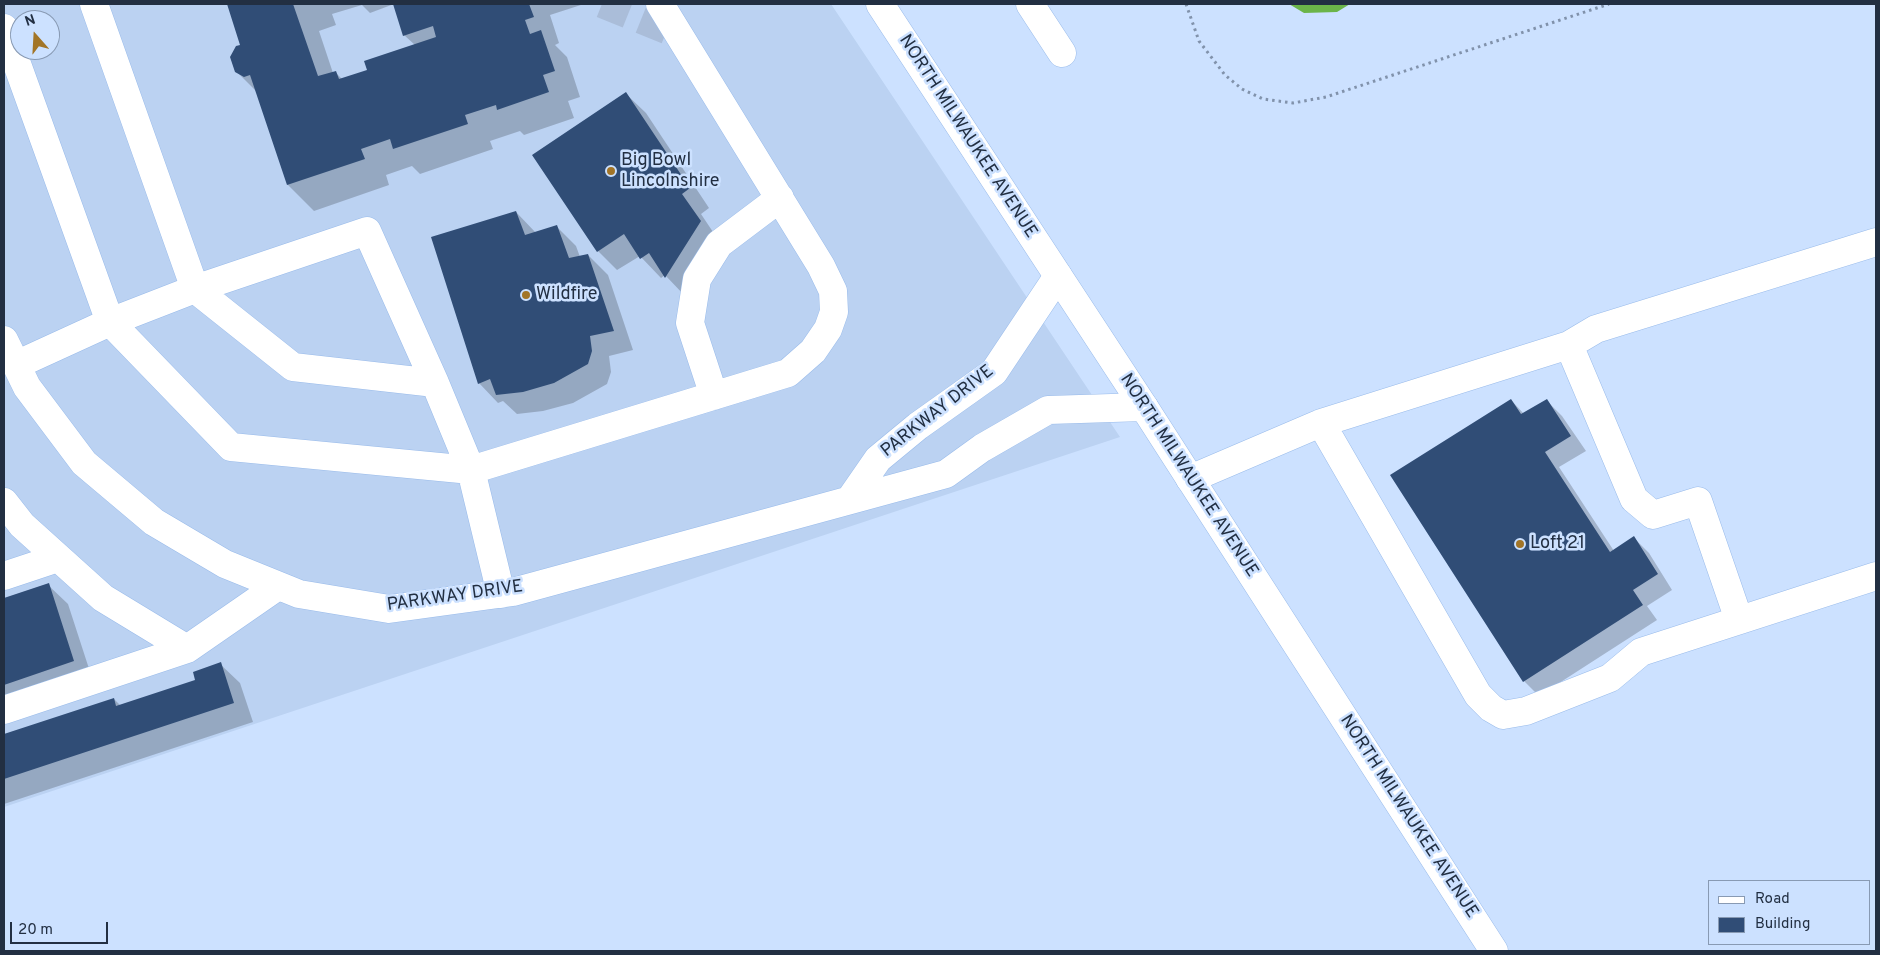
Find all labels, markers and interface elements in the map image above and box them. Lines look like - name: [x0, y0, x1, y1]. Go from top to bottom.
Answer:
- north arrow: [10, 10, 60, 60]
- text: N: [23, 12, 38, 31]
- street label: NORTH MILWAUKEE AVENUE: [893, 31, 1041, 243]
- place label: Big Bowl Lincolnshire: [621, 150, 719, 192]
- marker: Big Bowl Lincolnshire: [605, 165, 617, 177]
- place label: Wildfire: [536, 284, 597, 306]
- marker: Wildfire: [520, 289, 532, 301]
- street label: PARKWAY DRIVE: [877, 361, 999, 463]
- street label: NORTH MILWAUKEE AVENUE: [1114, 370, 1262, 582]
- place label: Loft 21: [1530, 533, 1585, 555]
- marker: Loft 21: [1514, 538, 1526, 550]
- street label: PARKWAY DRIVE: [386, 577, 524, 617]
- street label: NORTH MILWAUKEE AVENUE: [1334, 711, 1482, 923]
- legend: [1708, 880, 1870, 945]
- text: Road: [1755, 890, 1790, 909]
- scale bar: [12, 912, 110, 944]
- text: Building: [1755, 915, 1810, 934]
- text: 20 m: [18, 921, 53, 940]

